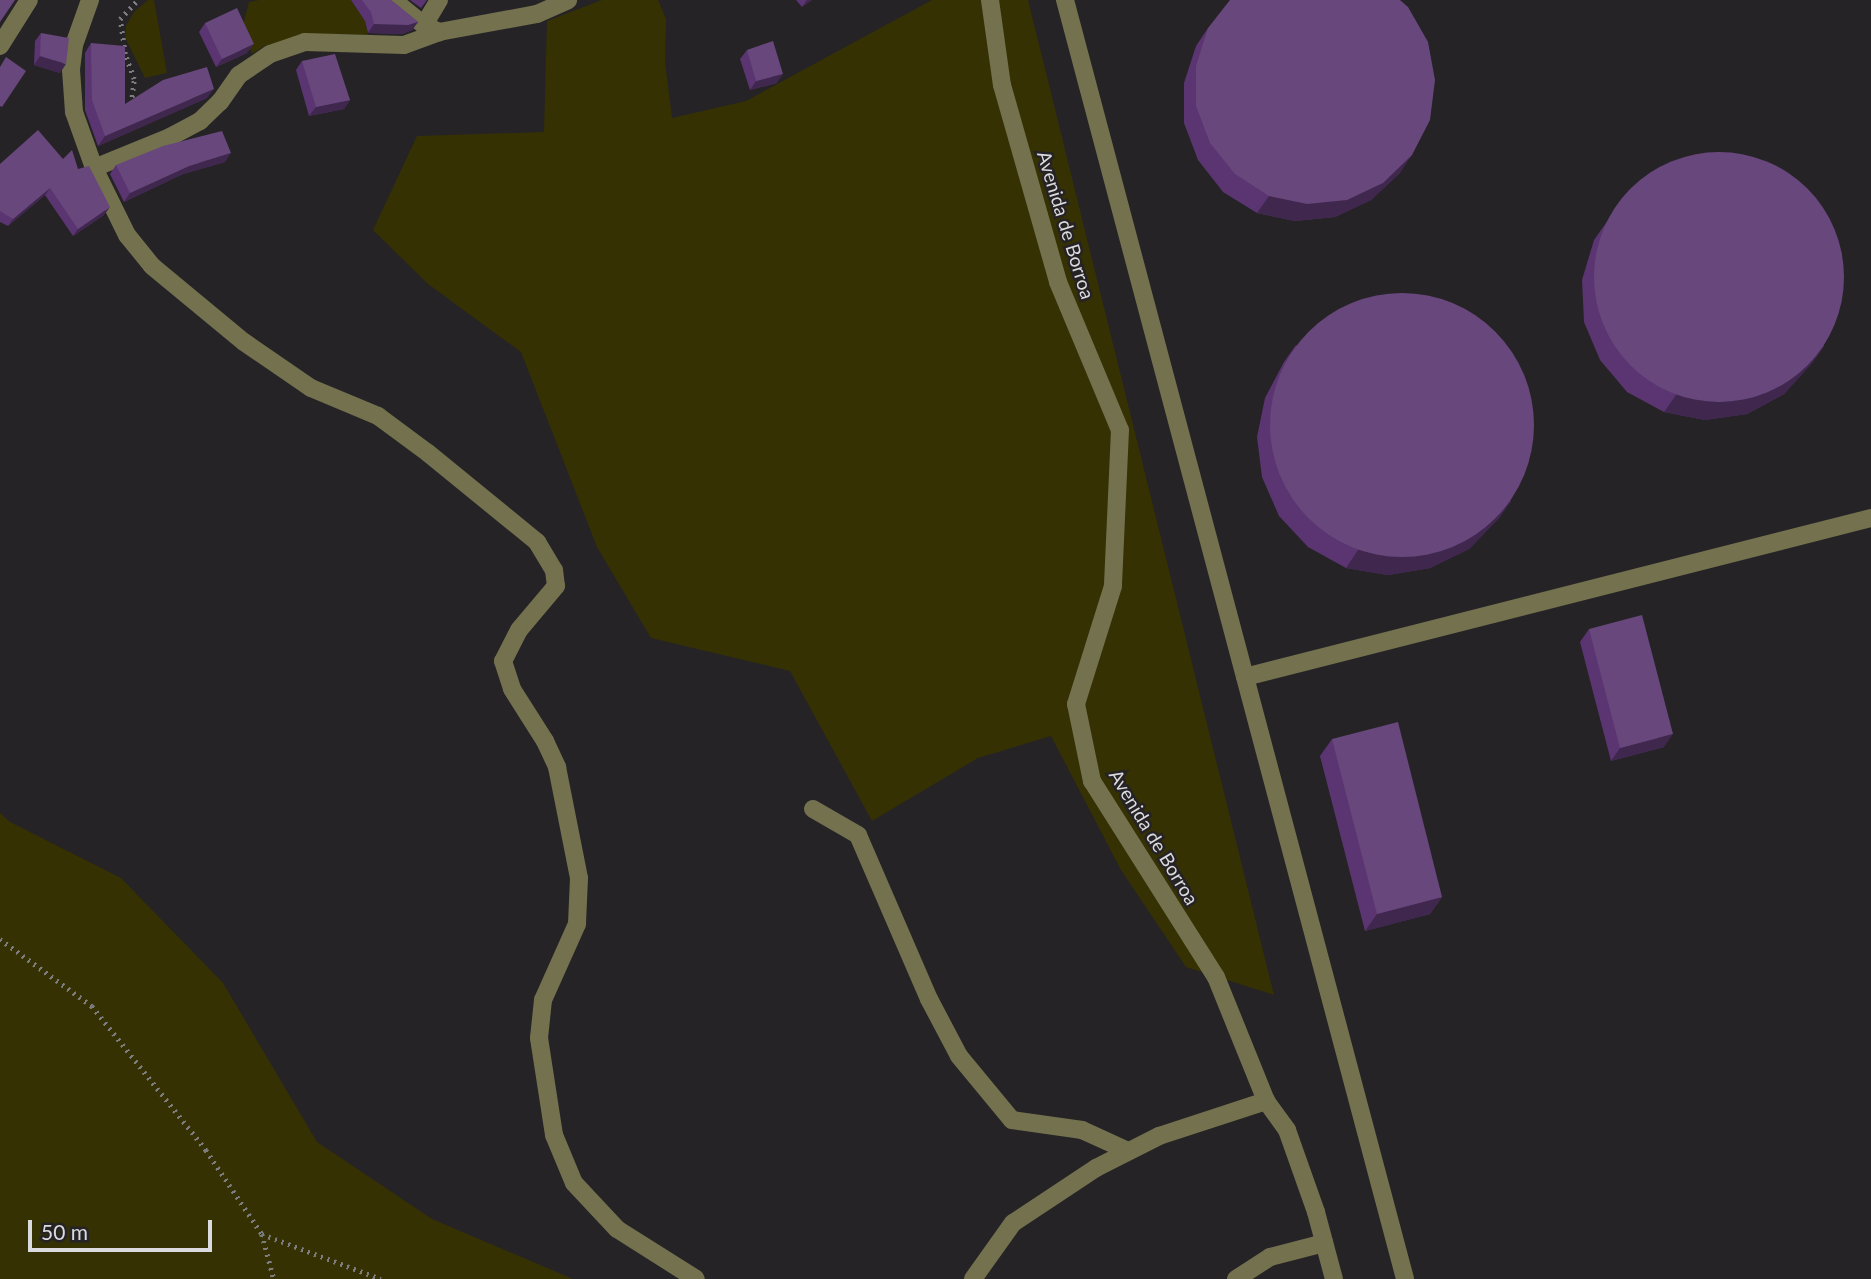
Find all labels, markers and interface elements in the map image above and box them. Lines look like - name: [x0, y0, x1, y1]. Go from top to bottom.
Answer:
- street label: Avenida de Borroa: [1033, 148, 1099, 302]
- street label: Avenida de Borroa: [1105, 765, 1203, 909]
- scale bar: [32, 1206, 215, 1250]
- text: 50 m: [41, 1219, 88, 1244]

